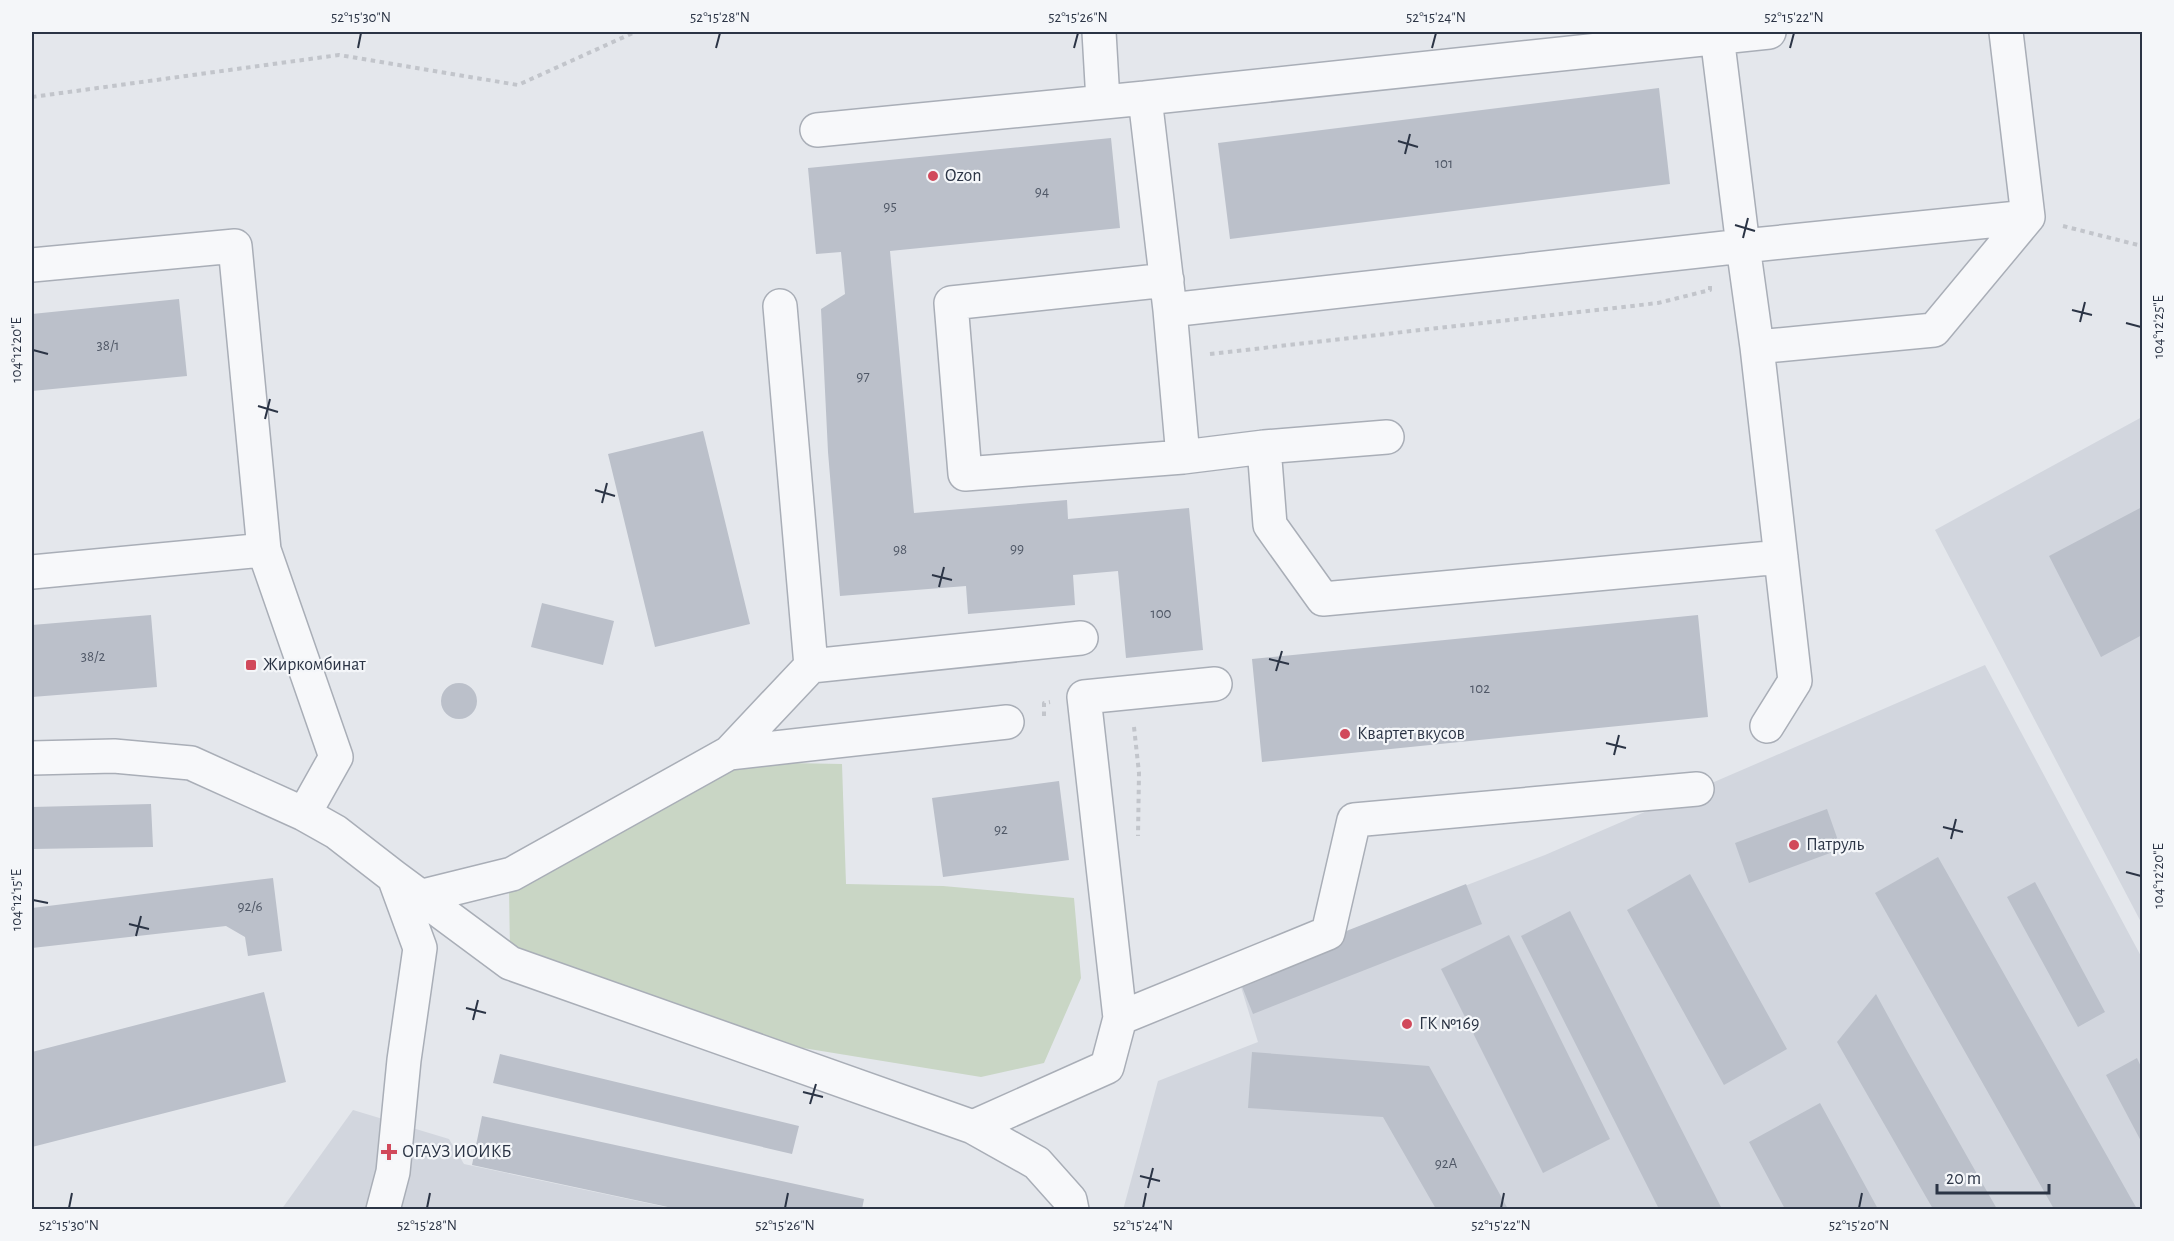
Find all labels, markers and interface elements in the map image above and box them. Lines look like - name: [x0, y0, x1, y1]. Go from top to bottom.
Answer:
- text: 52°15'30"N: [331, 10, 391, 25]
- text: 52°15'28"N: [690, 10, 750, 25]
- text: 52°15'26"N: [1048, 10, 1108, 25]
- text: 52°15'24"N: [1406, 10, 1466, 25]
- text: 52°15'22"N: [1764, 10, 1824, 25]
- house number: 101: [1435, 156, 1453, 171]
- place label: Ozon: [945, 167, 982, 185]
- marker: Ozon: [926, 169, 940, 183]
- house number: 94: [1035, 184, 1049, 199]
- house number: 95: [883, 199, 897, 214]
- text: 104°12'25"E: [2151, 295, 2166, 359]
- text: 104°12'20"E: [9, 317, 24, 383]
- house number: 38/1: [97, 338, 119, 353]
- house number: 97: [856, 369, 870, 384]
- house number: 99: [1010, 541, 1024, 556]
- house number: 98: [893, 542, 907, 557]
- house number: 100: [1150, 606, 1172, 621]
- house number: 38/2: [81, 649, 105, 664]
- place label: Жиркомбинат: [263, 655, 366, 674]
- marker: Жиркомбинат: [244, 658, 258, 672]
- house number: 102: [1470, 681, 1490, 696]
- place label: Квартет вкусов: [1357, 725, 1465, 743]
- marker: Квартет вкусов: [1338, 727, 1352, 741]
- house number: 92: [994, 822, 1008, 837]
- place label: Патруль: [1806, 836, 1864, 854]
- marker: Патруль: [1787, 838, 1801, 852]
- text: 104°12'20"E: [2151, 843, 2166, 909]
- text: 104°12'15"E: [9, 869, 24, 931]
- house number: 92/6: [237, 899, 263, 914]
- place label: ГК №169: [1419, 1015, 1479, 1033]
- marker: ГК №169: [1400, 1017, 1414, 1031]
- marker: ОГАУЗ ИОИКБ: [380, 1143, 398, 1161]
- place label: ОГАУЗ ИОИКБ: [402, 1143, 512, 1161]
- house number: 92А: [1435, 1156, 1458, 1171]
- scale bar: [1937, 1157, 2050, 1195]
- text: 20 m: [1946, 1170, 1981, 1188]
- text: 52°15'30"N: [39, 1218, 99, 1233]
- text: 52°15'28"N: [397, 1218, 457, 1233]
- text: 52°15'26"N: [755, 1218, 815, 1233]
- text: 52°15'24"N: [1113, 1218, 1173, 1233]
- text: 52°15'22"N: [1471, 1218, 1531, 1233]
- text: 52°15'20"N: [1829, 1218, 1889, 1233]

